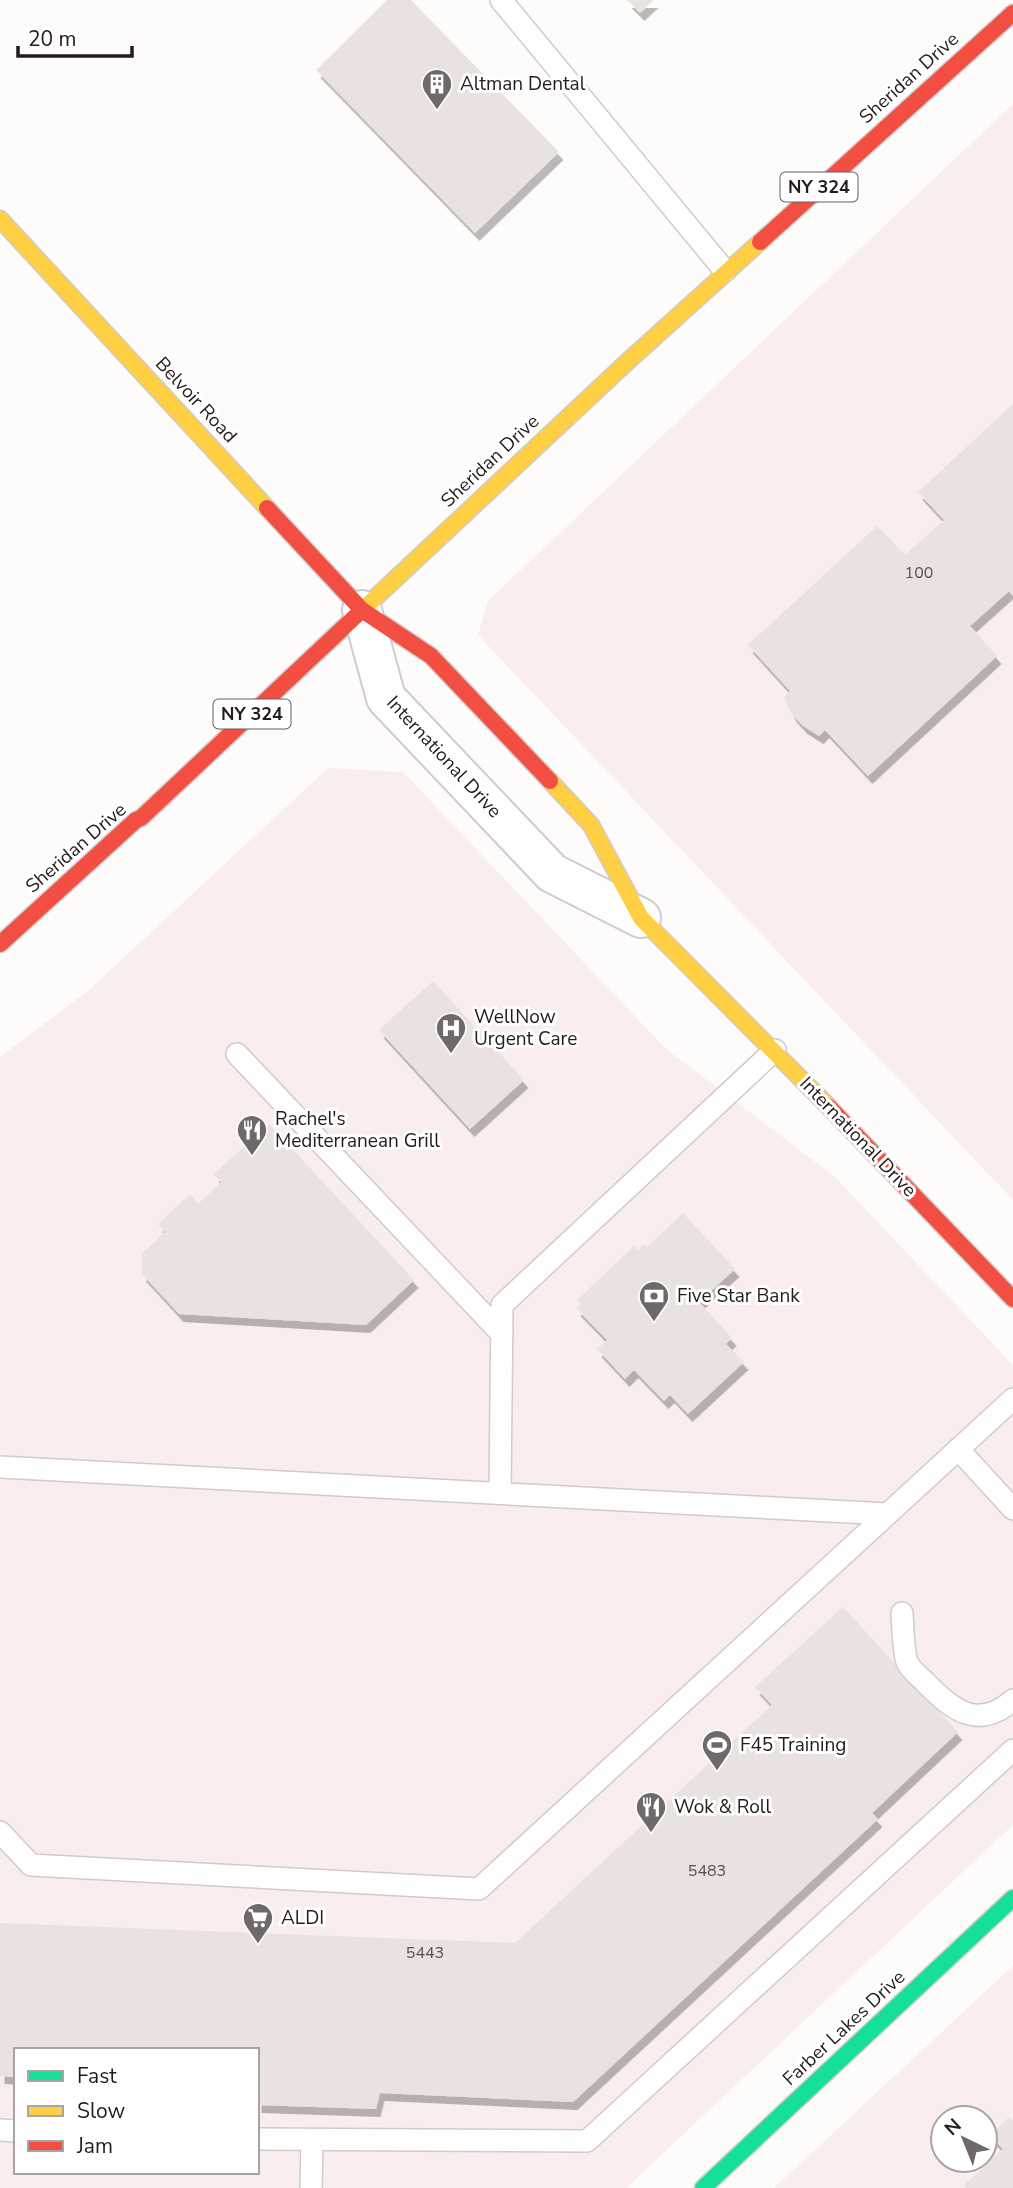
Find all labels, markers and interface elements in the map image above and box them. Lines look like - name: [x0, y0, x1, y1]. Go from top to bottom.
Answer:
- scale bar: [18, 14, 131, 58]
- text: 20 m: [28, 25, 77, 53]
- street label: Sheridan Drive: [854, 26, 964, 130]
- building icon: Altman Dental: [420, 67, 454, 111]
- place label: Altman Dental: [460, 71, 586, 97]
- road number: NY 324: [780, 172, 858, 202]
- street label: Belvoir Road: [149, 351, 243, 449]
- street label: Sheridan Drive: [435, 409, 545, 513]
- house number: 100: [905, 562, 933, 584]
- street label: International Drive: [381, 690, 507, 824]
- road number: NY 324: [214, 700, 290, 728]
- street label: Sheridan Drive: [20, 797, 132, 899]
- place label: WellNow Urgent Care: [474, 1004, 577, 1052]
- hospital icon: WellNow Urgent Care: [434, 1011, 468, 1055]
- street label: International Drive: [794, 1071, 922, 1203]
- place label: Rachel's Mediterranean Grill: [275, 1106, 440, 1154]
- restaurant icon: Rachel's Mediterranean Grill: [235, 1113, 269, 1157]
- bank icon: Five Star Bank: [637, 1279, 671, 1323]
- place label: Five Star Bank: [677, 1283, 800, 1309]
- sports icon: F45 Training: [700, 1728, 734, 1772]
- place label: F45 Training: [740, 1732, 846, 1758]
- restaurant icon: Wok & Roll: [634, 1790, 668, 1834]
- place label: Wok & Roll: [674, 1794, 771, 1820]
- house number: 5483: [688, 1860, 726, 1882]
- supermarket icon: ALDI: [241, 1901, 275, 1945]
- place label: ALDI: [281, 1905, 324, 1931]
- house number: 5443: [406, 1942, 444, 1964]
- street label: Farber Lakes Drive: [777, 1964, 911, 2092]
- legend: [14, 2048, 259, 2174]
- text: Fast: [77, 2062, 117, 2090]
- text: Slow: [77, 2097, 126, 2125]
- north arrow: [929, 2104, 999, 2174]
- text: N: [939, 2113, 967, 2142]
- text: Jam: [76, 2132, 113, 2160]

